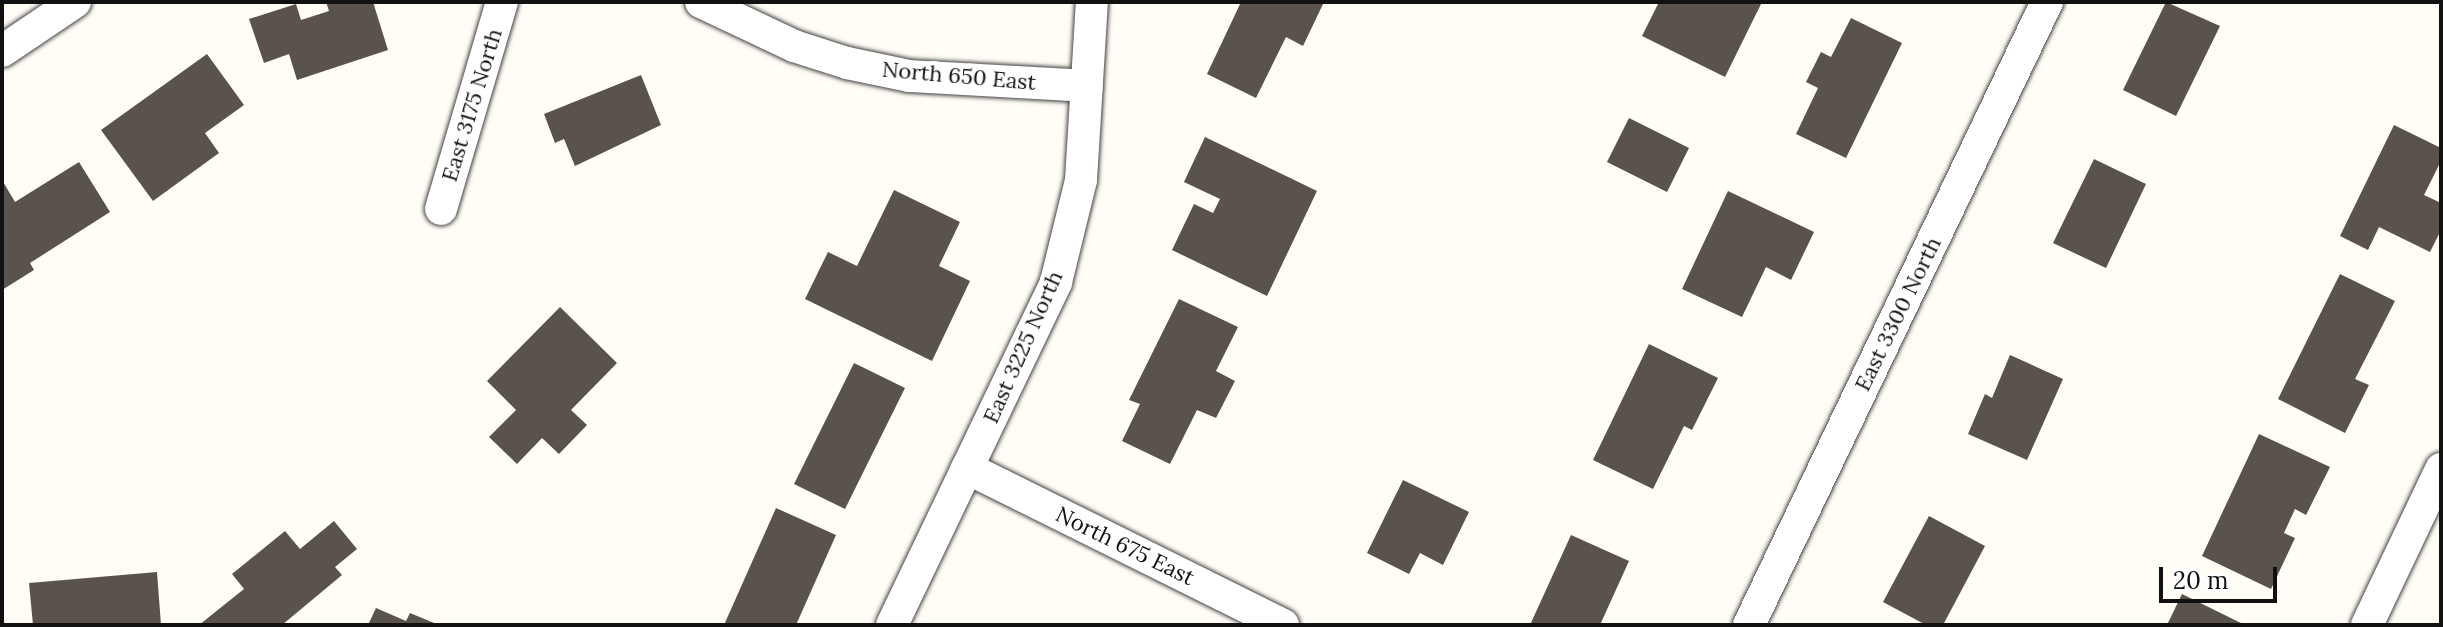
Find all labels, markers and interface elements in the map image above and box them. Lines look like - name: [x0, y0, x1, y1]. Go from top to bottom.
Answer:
- street label: East 3175 North: [436, 25, 508, 185]
- street label: North 650 East: [881, 56, 1037, 96]
- street label: East 3300 North: [1849, 233, 1947, 395]
- street label: East 3225 North: [978, 267, 1068, 427]
- street label: North 675 East: [1051, 501, 1199, 591]
- scale bar: [2163, 551, 2281, 601]
- text: 20 m: [2173, 565, 2229, 596]

